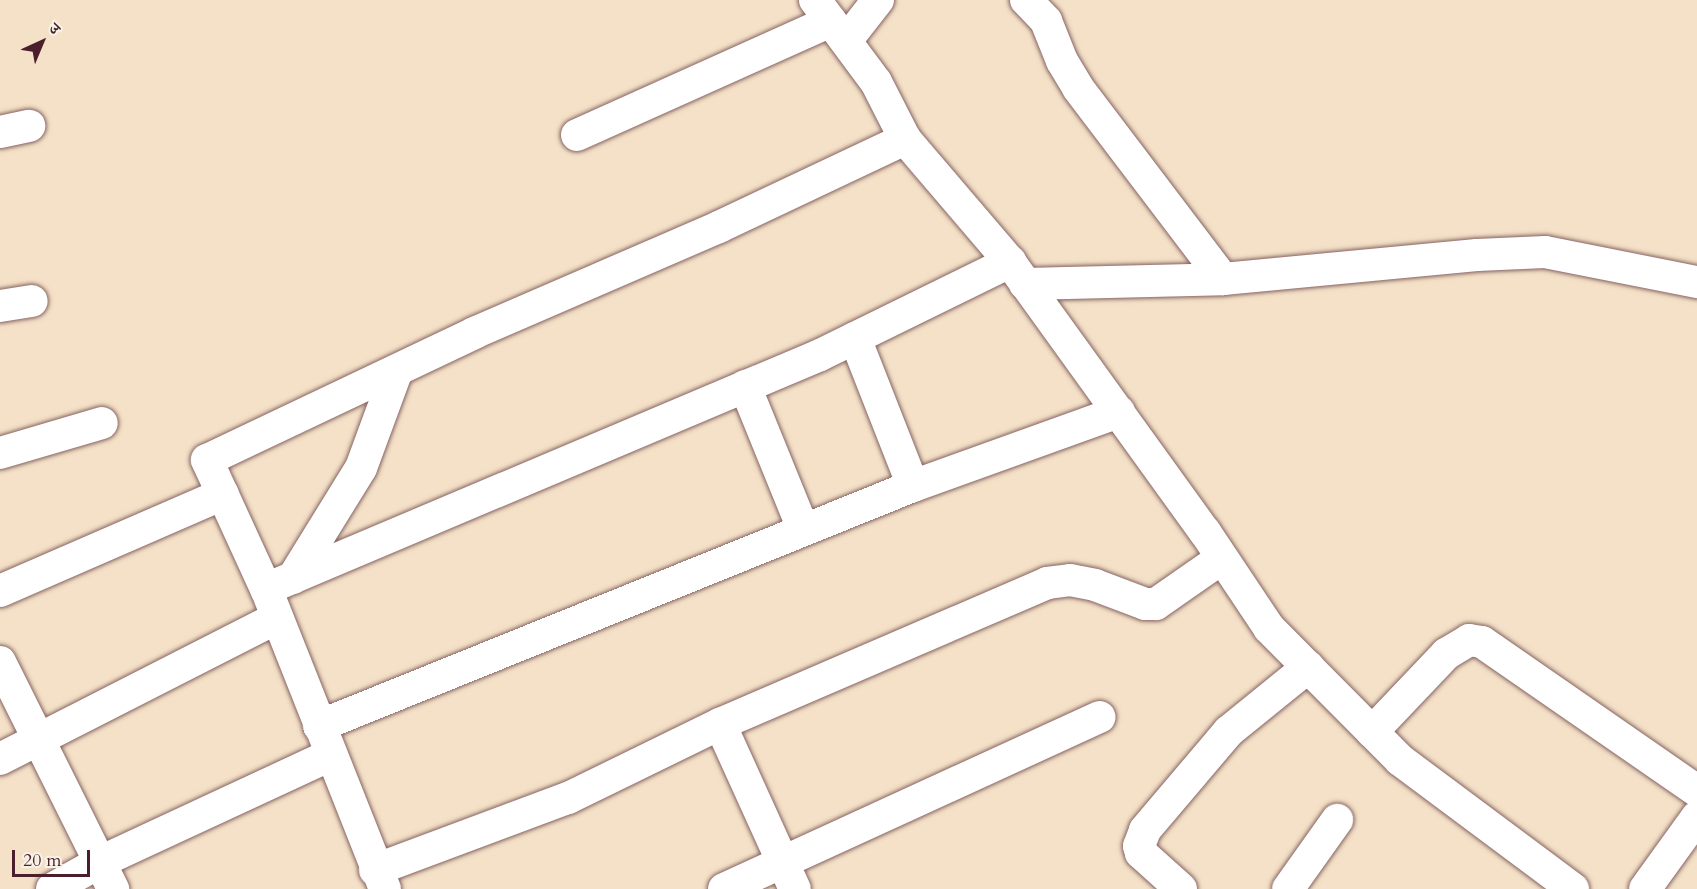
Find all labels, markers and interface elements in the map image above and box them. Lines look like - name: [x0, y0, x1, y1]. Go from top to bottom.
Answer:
- north arrow: [12, 12, 72, 72]
- text: उ: [44, 18, 65, 40]
- scale bar: [15, 838, 93, 876]
- text: 20 m: [23, 848, 62, 873]

